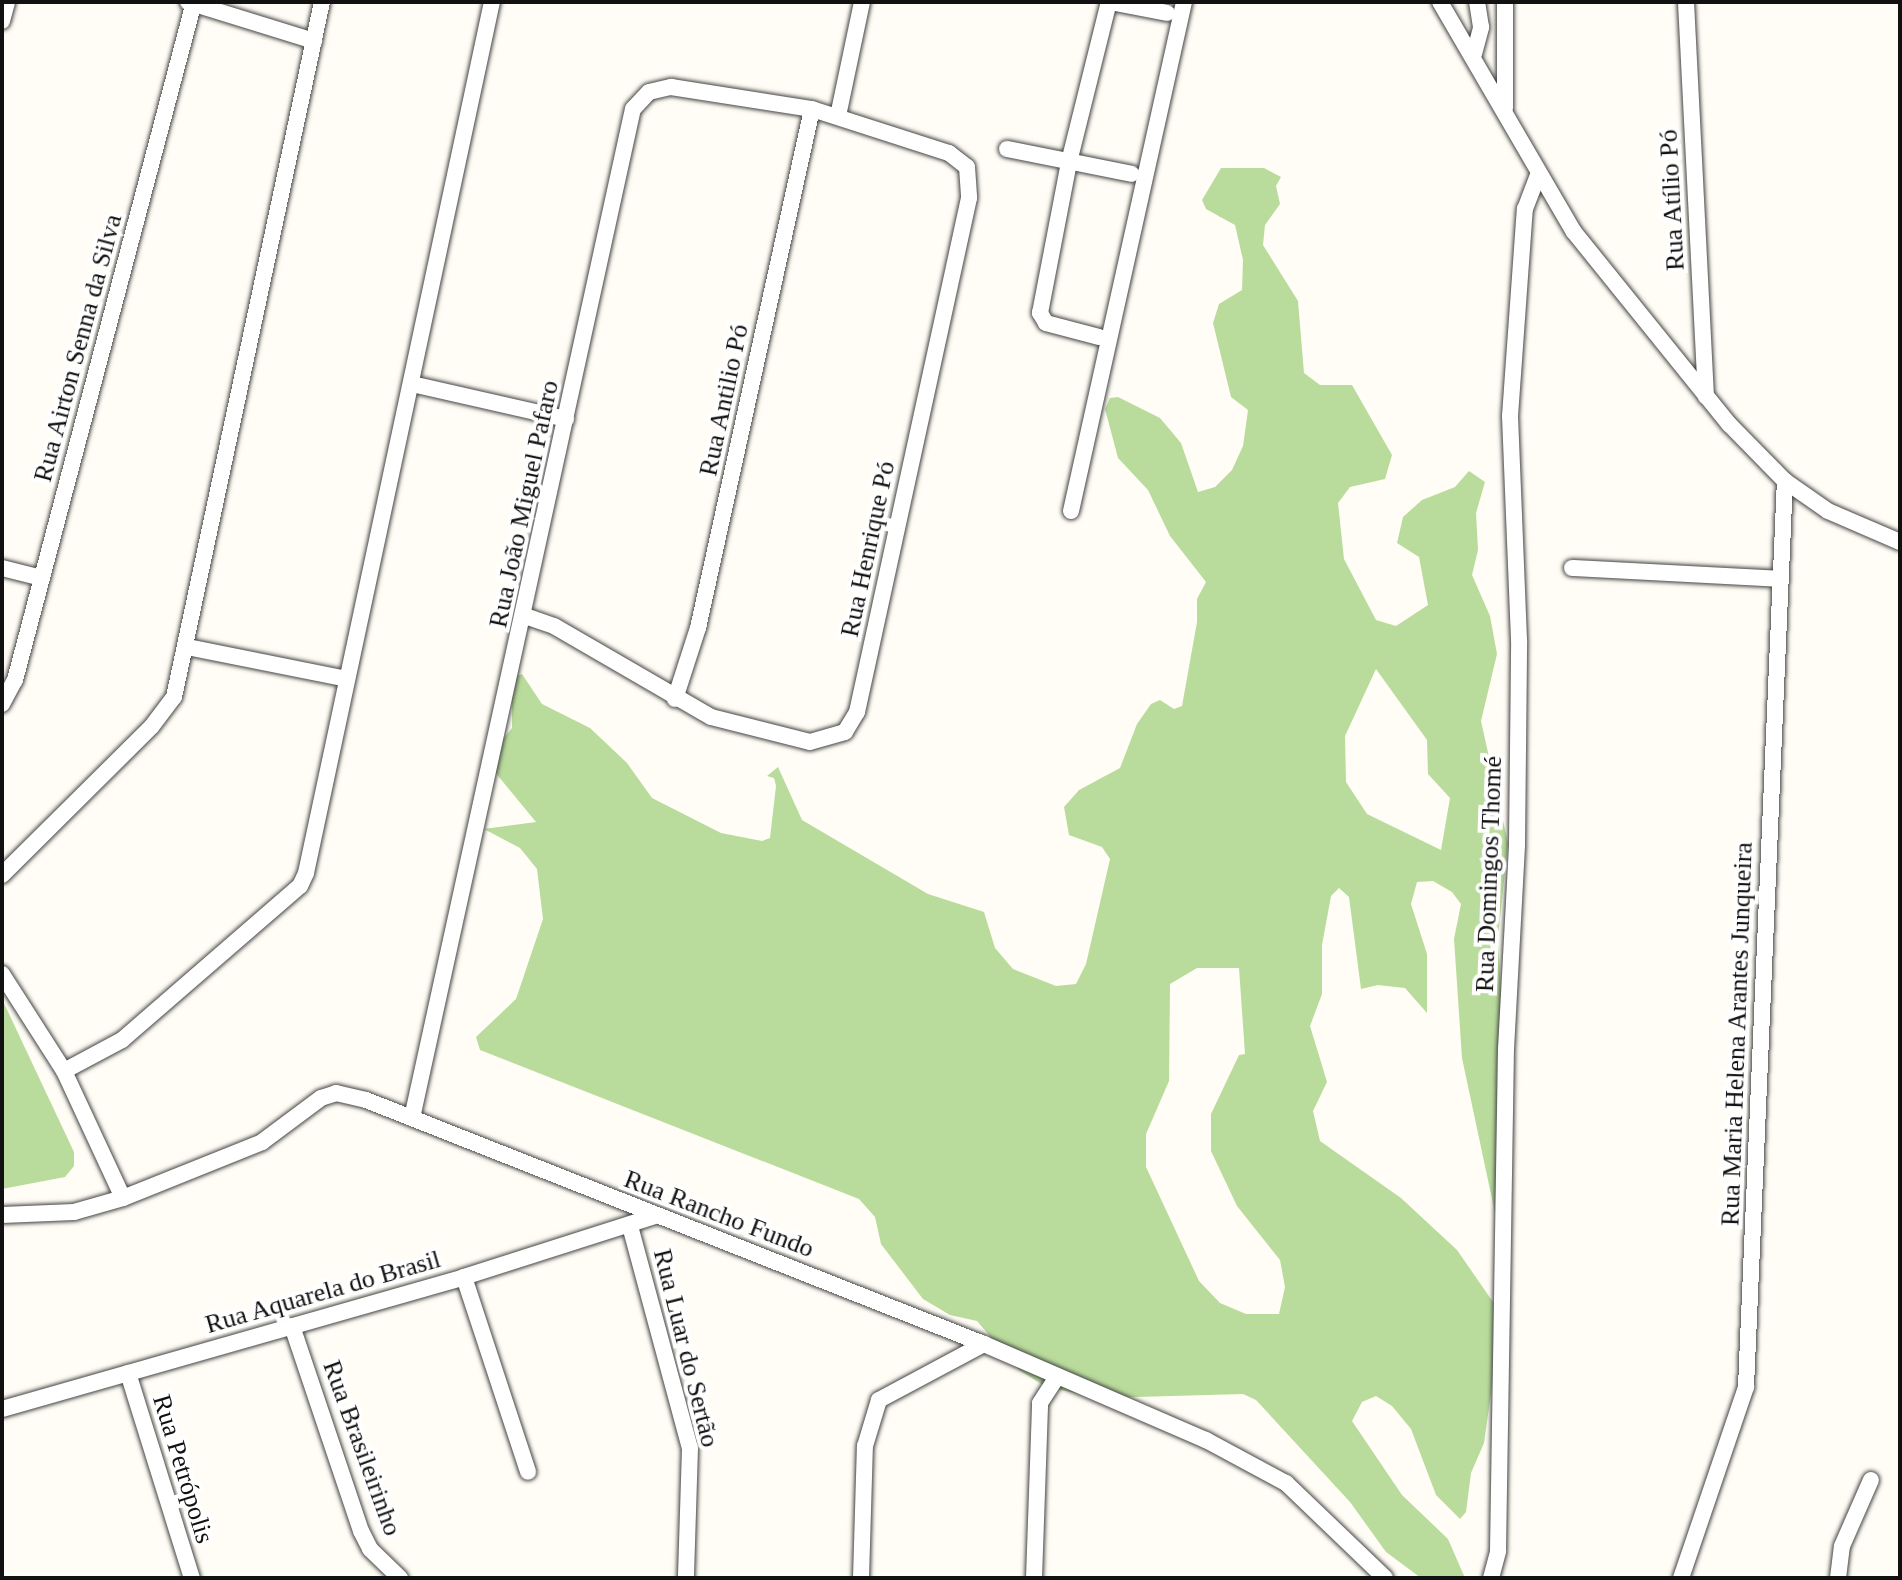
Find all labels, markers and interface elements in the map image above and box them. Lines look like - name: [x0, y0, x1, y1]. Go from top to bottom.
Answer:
- street label: Rua Atílio Pó: [1653, 128, 1691, 272]
- street label: Rua Airton Senna da Silva: [27, 210, 129, 486]
- street label: Rua Antilio Pó: [693, 320, 755, 480]
- street label: Rua João Miguel Pafaro: [483, 378, 565, 630]
- street label: Rua Henrique Pó: [834, 458, 902, 640]
- street label: Rua Domingos Thomé: [1469, 755, 1509, 993]
- street label: Rua Maria Helena Arantes Junqueira: [1715, 841, 1759, 1227]
- street label: Rua Rancho Fundo: [620, 1163, 818, 1265]
- street label: Rua Aquarela do Brasil: [201, 1243, 445, 1341]
- street label: Rua Luar do Sertão: [646, 1246, 726, 1450]
- street label: Rua Brasileirinho: [316, 1356, 408, 1540]
- street label: Rua Petrópolis: [146, 1391, 220, 1547]

